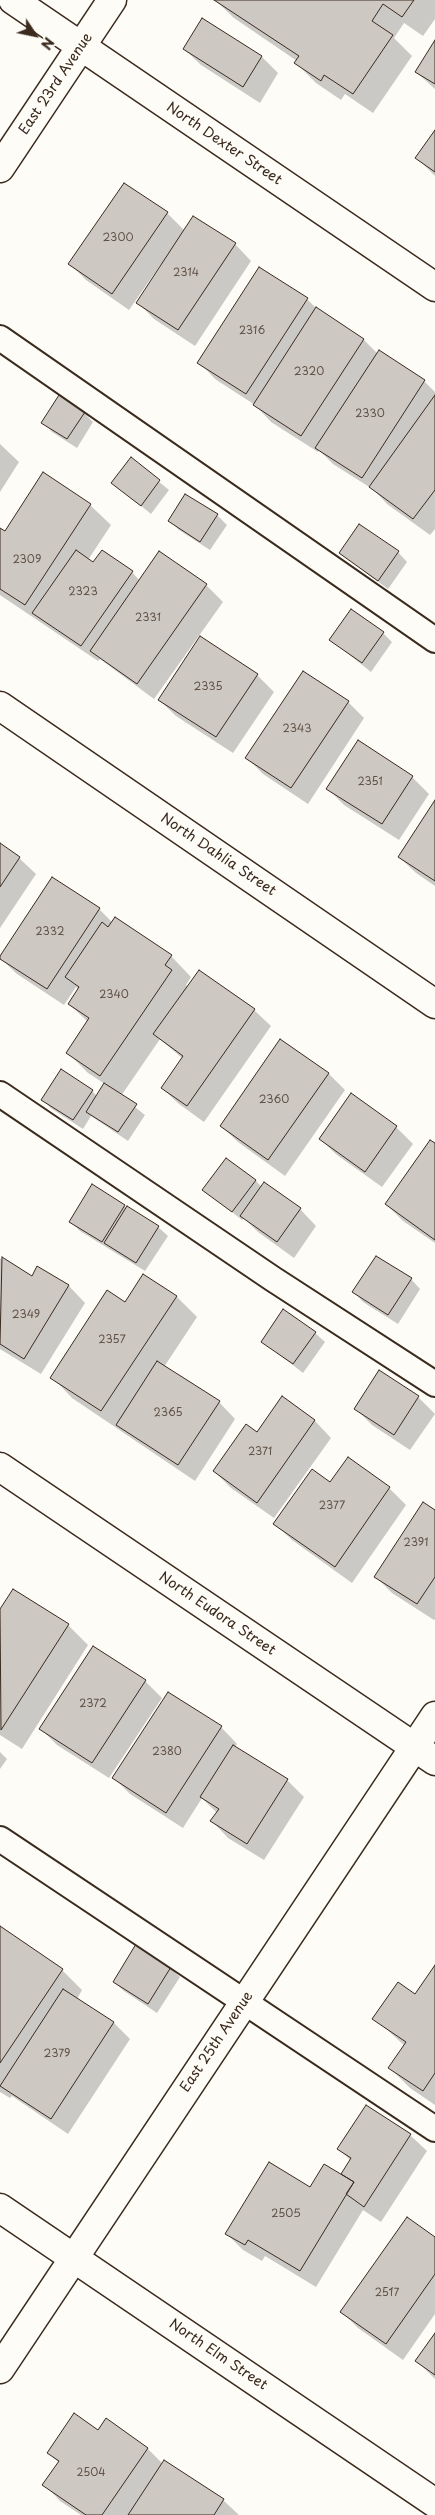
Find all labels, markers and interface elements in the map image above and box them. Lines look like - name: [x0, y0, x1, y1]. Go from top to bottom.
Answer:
- north arrow: [10, 10, 60, 60]
- street label: East 23rd Avenue: [16, 30, 96, 138]
- text: N: [36, 33, 60, 54]
- street label: North Dexter Street: [163, 99, 285, 189]
- house number: 2300: [102, 231, 134, 245]
- house number: 2314: [173, 266, 199, 280]
- house number: 2316: [239, 324, 265, 338]
- house number: 2320: [294, 365, 324, 379]
- house number: 2330: [355, 407, 385, 421]
- house number: 2309: [13, 553, 41, 567]
- house number: 2323: [68, 585, 98, 599]
- house number: 2331: [135, 611, 161, 625]
- house number: 2335: [194, 680, 222, 694]
- house number: 2343: [283, 722, 311, 736]
- house number: 2351: [357, 775, 383, 789]
- street label: North Dahlia Street: [157, 810, 279, 900]
- house number: 2332: [36, 925, 64, 939]
- house number: 2340: [99, 988, 129, 1002]
- house number: 2360: [259, 1093, 289, 1107]
- house number: 2349: [12, 1308, 40, 1322]
- house number: 2357: [98, 1333, 126, 1347]
- house number: 2365: [154, 1406, 182, 1420]
- house number: 2371: [248, 1445, 272, 1459]
- house number: 2377: [319, 1499, 345, 1513]
- house number: 2391: [404, 1536, 428, 1550]
- street label: North Eudora Street: [156, 1569, 278, 1659]
- house number: 2372: [79, 1697, 107, 1711]
- house number: 2380: [152, 1745, 182, 1759]
- street label: East 25th Avenue: [177, 1989, 257, 2095]
- house number: 2379: [44, 2047, 70, 2061]
- house number: 2505: [271, 2207, 301, 2221]
- house number: 2517: [375, 2286, 399, 2300]
- street label: North Elm Street: [166, 2316, 270, 2394]
- house number: 2504: [76, 2466, 106, 2480]

